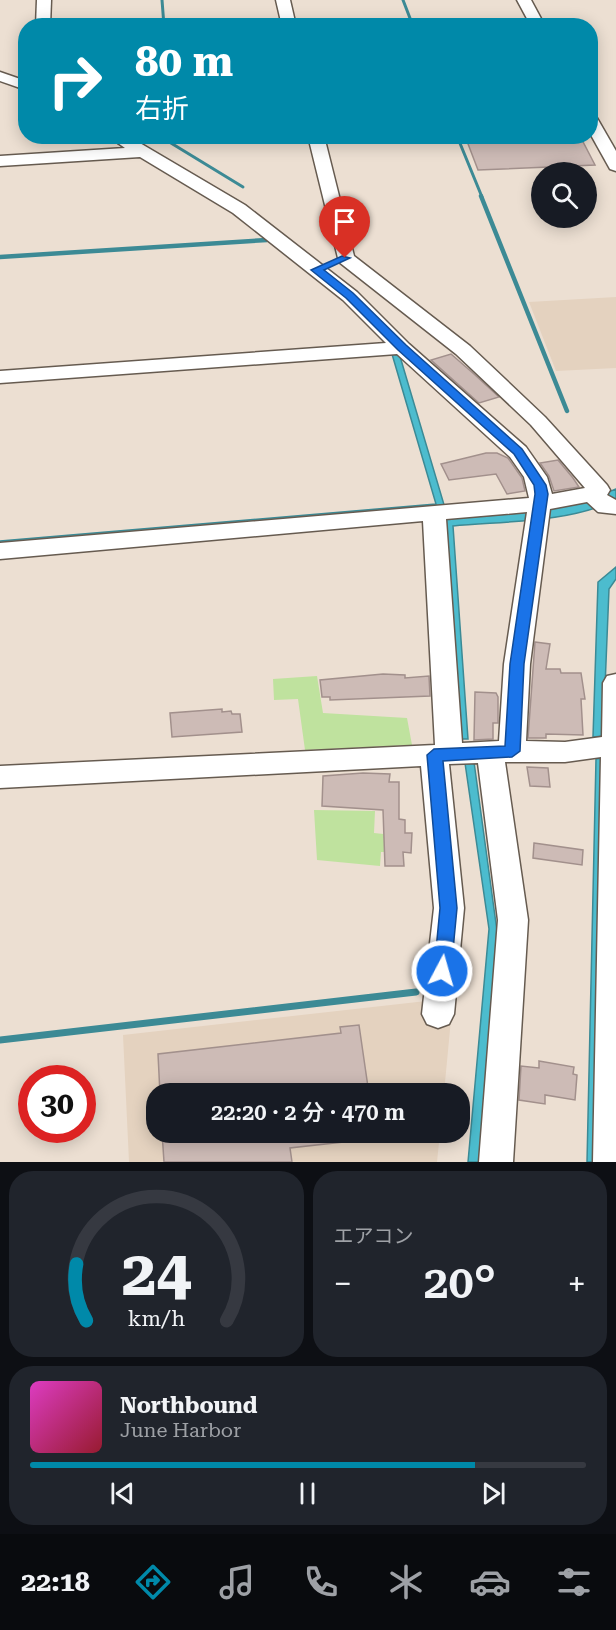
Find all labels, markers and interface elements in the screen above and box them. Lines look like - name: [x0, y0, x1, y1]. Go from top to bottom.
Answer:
- text: 80 m: [135, 37, 233, 86]
- icon: right: [36, 42, 114, 120]
- text: 右折: [135, 93, 189, 125]
- map controls: [531, 162, 597, 228]
- button: search: [531, 162, 597, 228]
- pin: [319, 196, 370, 258]
- icon: arrive: [328, 205, 361, 238]
- position arrow: [410, 939, 474, 1003]
- speed limit sign: 30: [18, 1065, 96, 1143]
- text: 22:20 · 2 分 · 470 m: [211, 1100, 405, 1125]
- text: エアコン: [334, 1224, 414, 1248]
- text: 24: [121, 1237, 191, 1310]
- text: 20°: [423, 1256, 496, 1309]
- text: −: [334, 1264, 352, 1303]
- text: +: [568, 1264, 586, 1303]
- text: km/h: [128, 1306, 185, 1331]
- text: Northbound: [120, 1393, 258, 1418]
- text: June Harbor: [120, 1418, 241, 1442]
- icon: previous: [106, 1477, 139, 1510]
- icon: pause: [291, 1477, 324, 1510]
- icon: next: [477, 1477, 510, 1510]
- icon: directions: [132, 1561, 174, 1603]
- icon: music: [216, 1561, 258, 1603]
- icon: phone: [300, 1561, 342, 1603]
- icon: climate: [385, 1561, 427, 1603]
- icon: car: [469, 1561, 511, 1603]
- icon: filters: [553, 1561, 595, 1603]
- text: 22:18: [21, 1566, 90, 1598]

